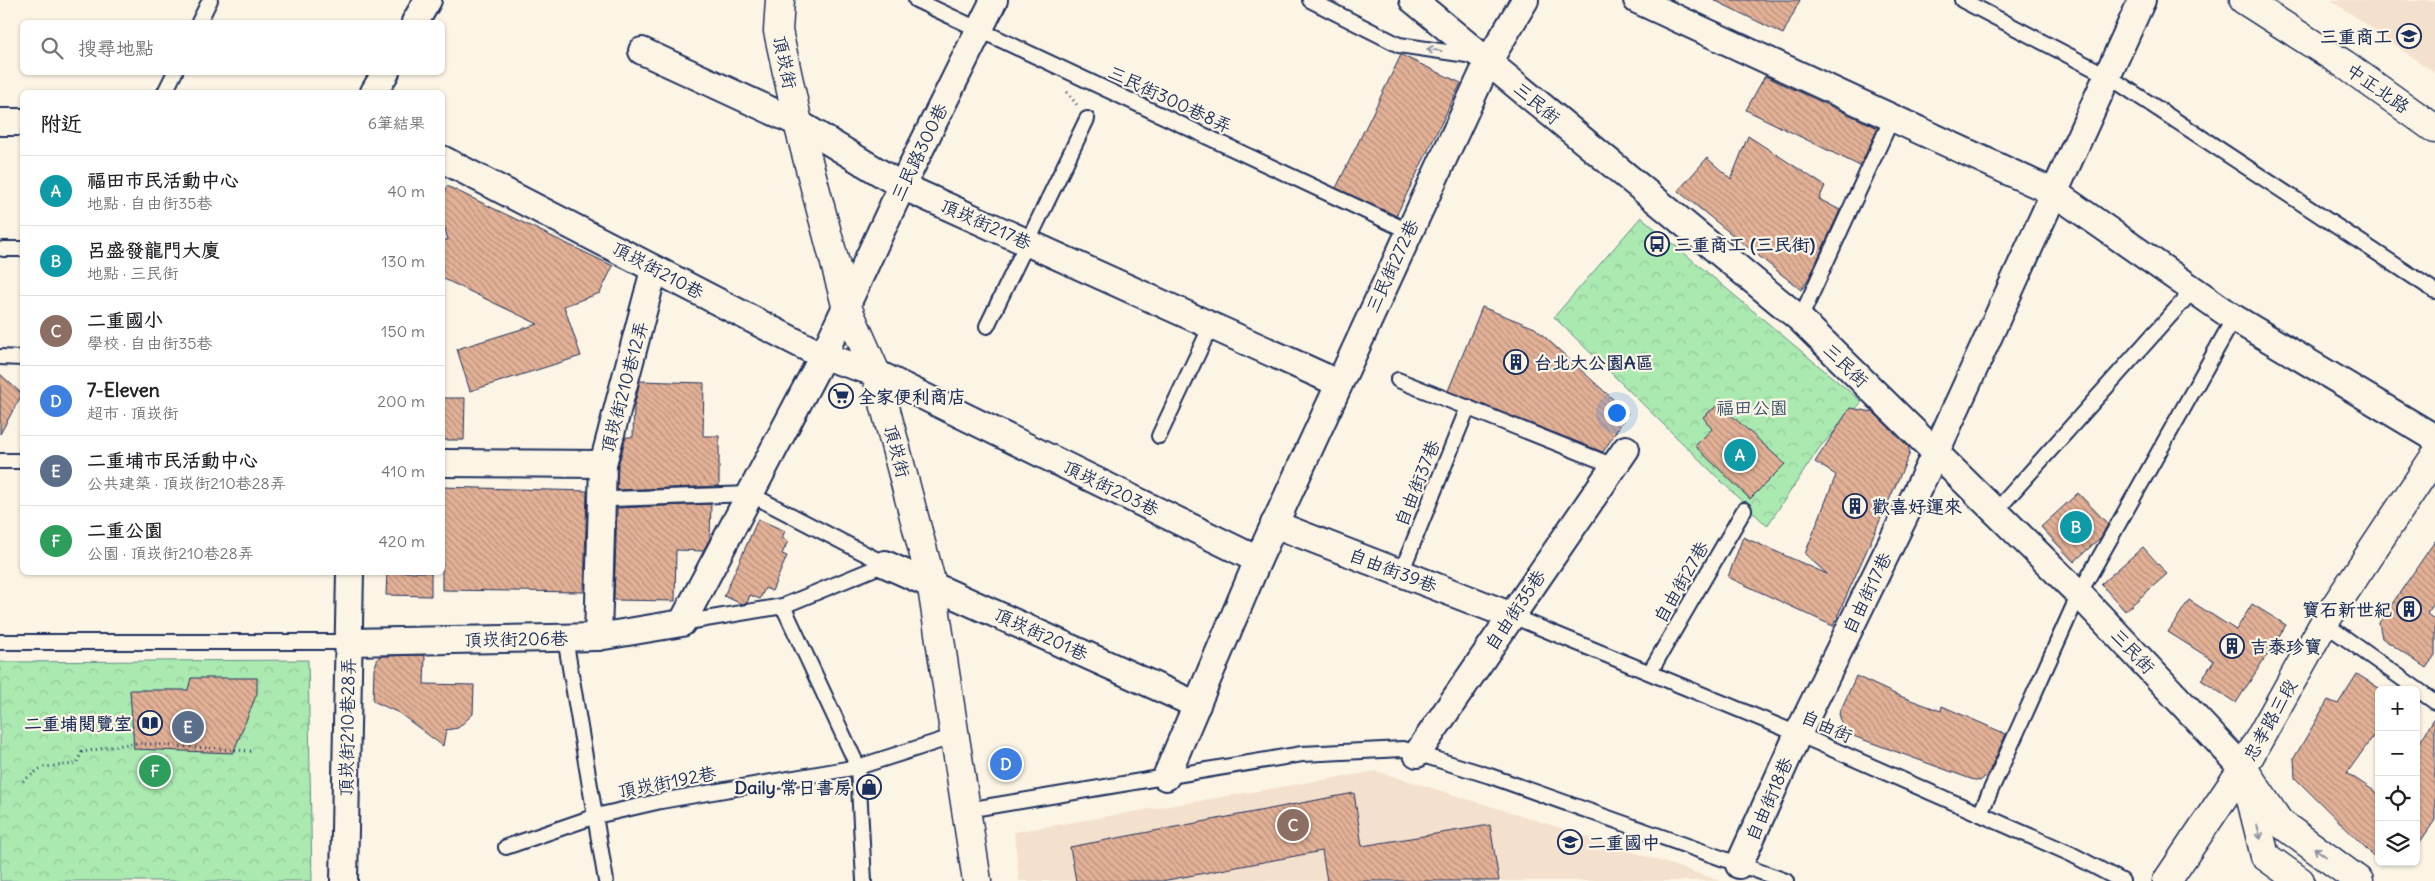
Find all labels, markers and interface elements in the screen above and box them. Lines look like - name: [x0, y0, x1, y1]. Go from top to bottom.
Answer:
- search box: [20, 20, 445, 75]
- school or university icon: 三重商工: [2396, 23, 2422, 49]
- place label: 三重商工: [2320, 25, 2392, 48]
- street label: 頂崁街: [768, 33, 802, 91]
- icon: search: [38, 34, 66, 62]
- text: 搜尋地點: [78, 36, 154, 60]
- one-way arrow: [1426, 45, 1442, 55]
- street label: 中正北路: [2342, 58, 2414, 118]
- street label: 三民街300巷8弄: [1104, 60, 1236, 138]
- street label: 三民街: [1509, 77, 1565, 129]
- street label: 三民路300巷: [885, 99, 953, 205]
- text: 附近: [40, 110, 82, 137]
- text: 6筆結果: [368, 113, 425, 133]
- text: 福田市民活動中心: [87, 168, 239, 192]
- text: A: [51, 181, 61, 201]
- text: 40 m: [387, 181, 425, 201]
- text: 地點 · 自由街35巷: [87, 193, 212, 213]
- street label: 頂崁街217巷: [937, 194, 1035, 254]
- street label: 三民街272巷: [1360, 216, 1424, 316]
- bus stop icon: 三重商工 (三民街): [1644, 231, 1670, 257]
- place label: 三重商工 (三民街): [1674, 233, 1815, 256]
- street label: 頂崁街210巷: [608, 236, 708, 304]
- text: 呂盛發龍門大廈: [87, 238, 220, 262]
- text: B: [51, 251, 61, 271]
- text: 130 m: [381, 251, 425, 271]
- text: 地點 · 三民街: [87, 263, 178, 283]
- text: 二重國小: [87, 308, 163, 332]
- street label: 頂崁街210巷12弄: [595, 318, 653, 456]
- text: C: [51, 321, 61, 341]
- text: 150 m: [381, 321, 425, 341]
- text: 學校 · 自由街35巷: [87, 333, 212, 353]
- street label: 三民街: [1819, 338, 1873, 392]
- building icon: 台北大公園A區: [1503, 349, 1529, 375]
- place label: 台北大公園A區: [1534, 351, 1654, 374]
- text: 7-Eleven: [87, 378, 160, 402]
- supermarket icon: 全家便利商店: [828, 383, 854, 409]
- place label: 全家便利商店: [858, 385, 966, 408]
- text: D: [50, 391, 62, 411]
- text: 200 m: [377, 391, 425, 411]
- park label: 福田公園: [1716, 396, 1788, 419]
- your location: [1604, 400, 1630, 426]
- text: 超市 · 頂崁街: [87, 403, 178, 423]
- street label: 頂崁街: [879, 422, 915, 480]
- street label: 自由街37巷: [1389, 436, 1445, 530]
- pin: A: [1724, 436, 1756, 474]
- text: 二重埔市民活動中心: [87, 448, 258, 472]
- street label: 頂崁街203巷: [1059, 455, 1163, 521]
- text: E: [51, 461, 61, 481]
- text: 410 m: [381, 461, 425, 481]
- text: 公共建築 · 頂崁街210巷28弄: [87, 473, 286, 493]
- building icon: 歡喜好運來: [1842, 493, 1868, 519]
- place label: 歡喜好運來: [1872, 495, 1962, 518]
- pin: B: [2060, 508, 2092, 546]
- text: 二重公園: [87, 518, 163, 542]
- text: F: [51, 531, 61, 551]
- text: 420 m: [379, 531, 425, 551]
- street label: 自由街27巷: [1648, 537, 1714, 627]
- text: 公園 · 頂崁街210巷28弄: [87, 543, 254, 563]
- street label: 自由街39巷: [1346, 543, 1440, 597]
- street label: 自由街17巷: [1837, 548, 1897, 638]
- street label: 自由街35巷: [1480, 565, 1550, 655]
- building icon: 寶石新世紀: [2396, 596, 2422, 622]
- place label: 寶石新世紀: [2302, 598, 2392, 621]
- street label: 頂崁街201巷: [990, 602, 1092, 666]
- street label: 三民街: [2106, 623, 2160, 679]
- street label: 頂崁街206巷: [464, 627, 568, 651]
- building icon: 吉泰珍寶: [2219, 633, 2245, 659]
- place label: 吉泰珍寶: [2250, 635, 2322, 658]
- street label: 頂崁街210巷28弄: [334, 657, 360, 797]
- street label: 忠孝路三段: [2238, 675, 2302, 765]
- map controls: [2375, 686, 2420, 866]
- button: +: [2375, 686, 2420, 731]
- street label: 自由街: [1798, 705, 1856, 747]
- pin: E: [172, 708, 204, 746]
- library icon: 二重埔閱覽室: [137, 710, 163, 736]
- place label: 二重埔閱覽室: [24, 712, 132, 735]
- button: −: [2375, 731, 2420, 776]
- pin: D: [990, 745, 1022, 783]
- pin: F: [139, 752, 171, 790]
- street label: 自由街18巷: [1740, 753, 1798, 845]
- street label: 頂崁街192巷: [616, 761, 718, 803]
- shop icon: Daily 常日書房: [856, 774, 882, 800]
- place label: Daily 常日書房: [734, 776, 852, 799]
- button: locate: [2375, 776, 2420, 821]
- pin: C: [1277, 806, 1309, 844]
- button: layers: [2375, 821, 2420, 866]
- one-way arrow: [2255, 824, 2265, 840]
- school or university icon: 二重國中: [1557, 829, 1583, 855]
- place label: 二重國中: [1588, 831, 1660, 854]
- one-way arrow: [2313, 847, 2327, 857]

